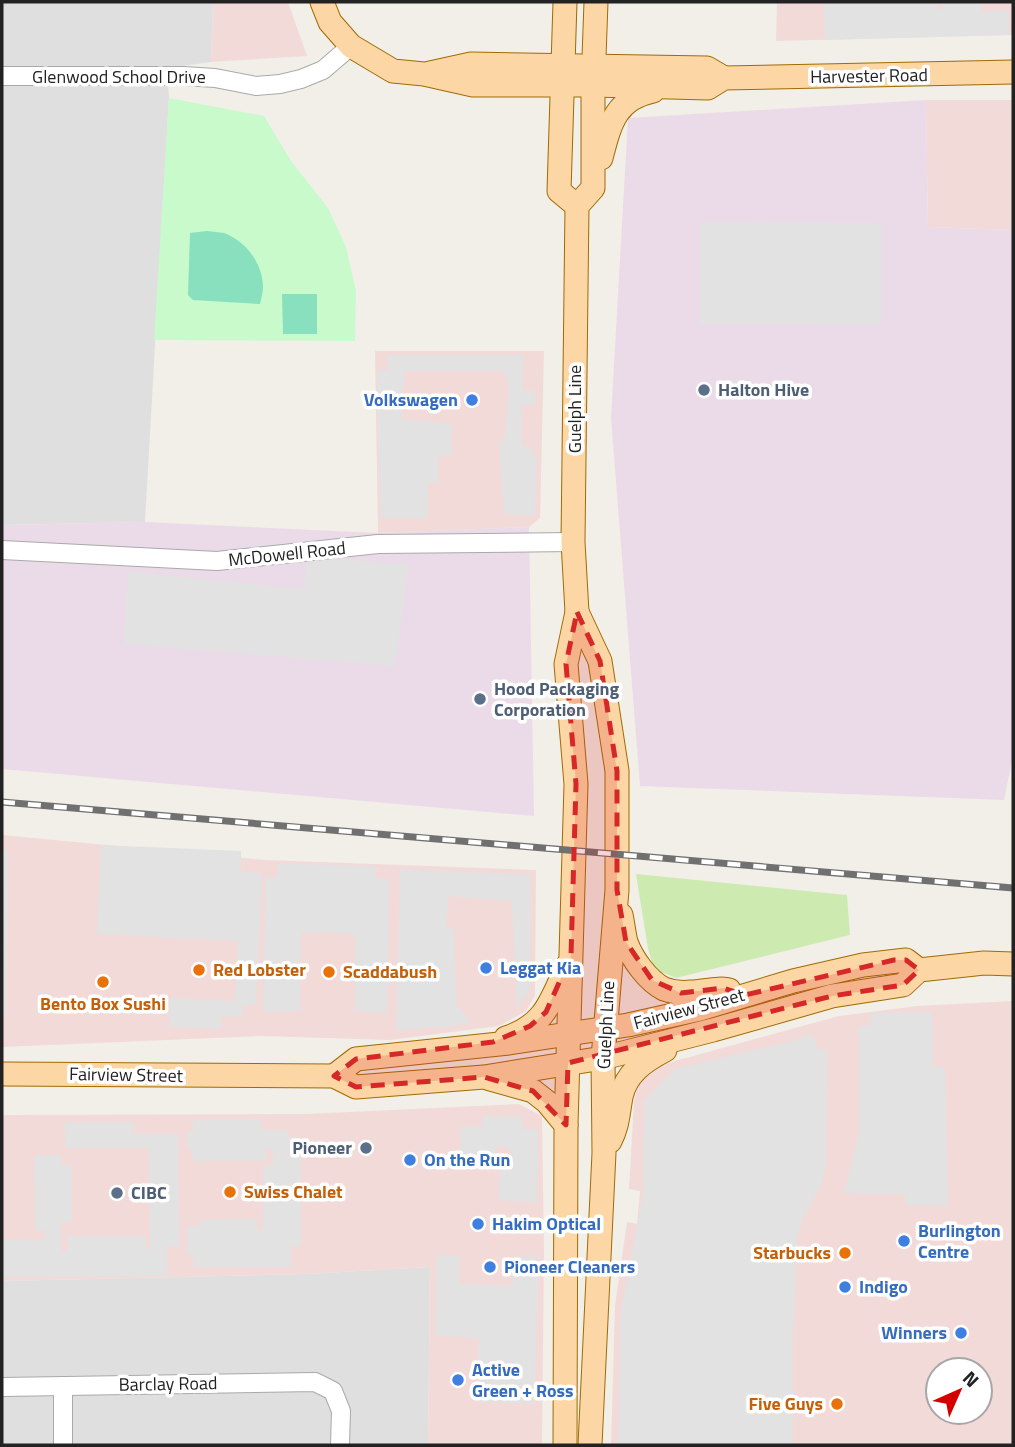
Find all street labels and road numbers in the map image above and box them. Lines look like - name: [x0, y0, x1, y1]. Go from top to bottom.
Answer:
- street label: Harvester Road: [810, 61, 928, 90]
- street label: Glenwood School Drive: [32, 63, 206, 90]
- street label: Guelph Line: [561, 365, 588, 453]
- street label: McDowell Road: [227, 534, 347, 573]
- street label: Guelph Line: [590, 980, 621, 1070]
- street label: Fairview Street: [630, 981, 748, 1036]
- street label: Fairview Street: [69, 1060, 184, 1089]
- street label: Barclay Road: [118, 1369, 218, 1398]

